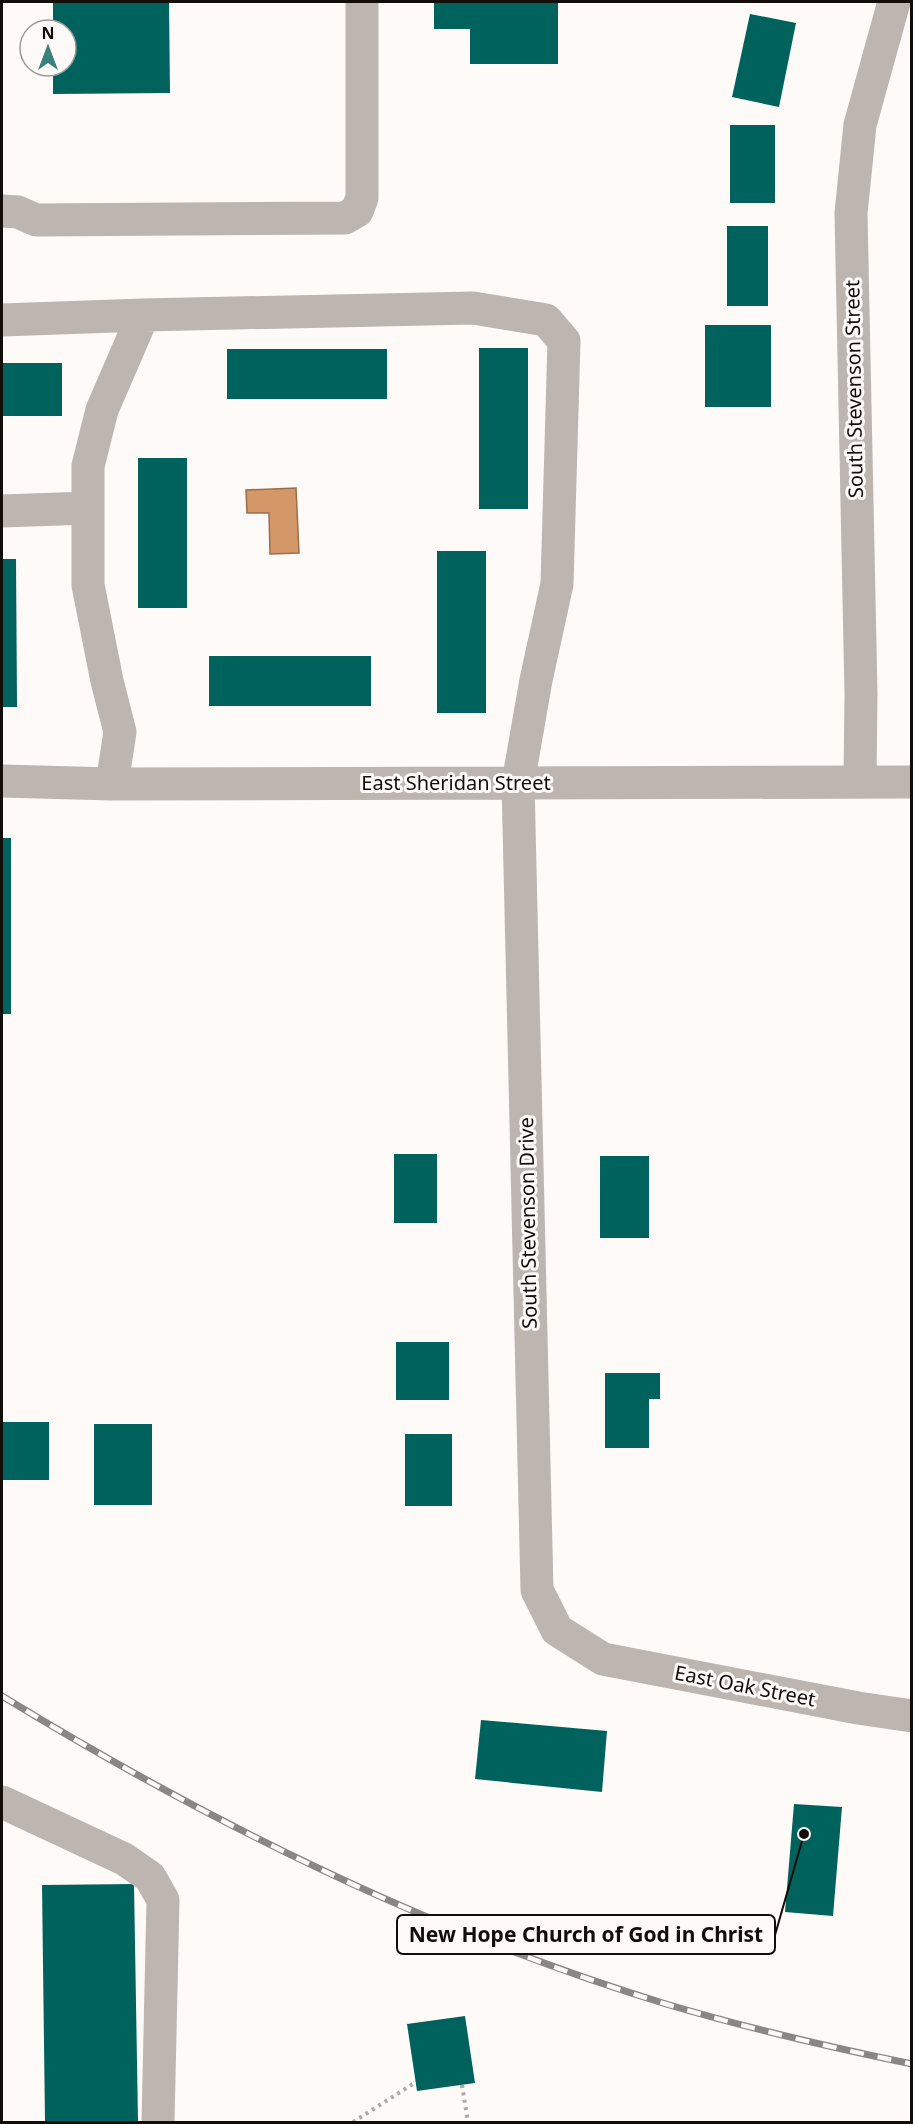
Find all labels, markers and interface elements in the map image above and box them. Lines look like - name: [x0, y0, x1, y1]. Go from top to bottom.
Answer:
- north arrow: [18, 18, 78, 78]
- text: N: [41, 22, 55, 44]
- street label: South Stevenson Street: [838, 280, 869, 498]
- street label: East Sheridan Street: [361, 769, 551, 796]
- street label: South Stevenson Drive: [512, 1117, 543, 1329]
- street label: East Oak Street: [672, 1659, 818, 1712]
- callout: New Hope Church of God in Christ: [397, 1915, 775, 1954]
- text: New Hope Church of God in Christ: [409, 1920, 763, 1948]

